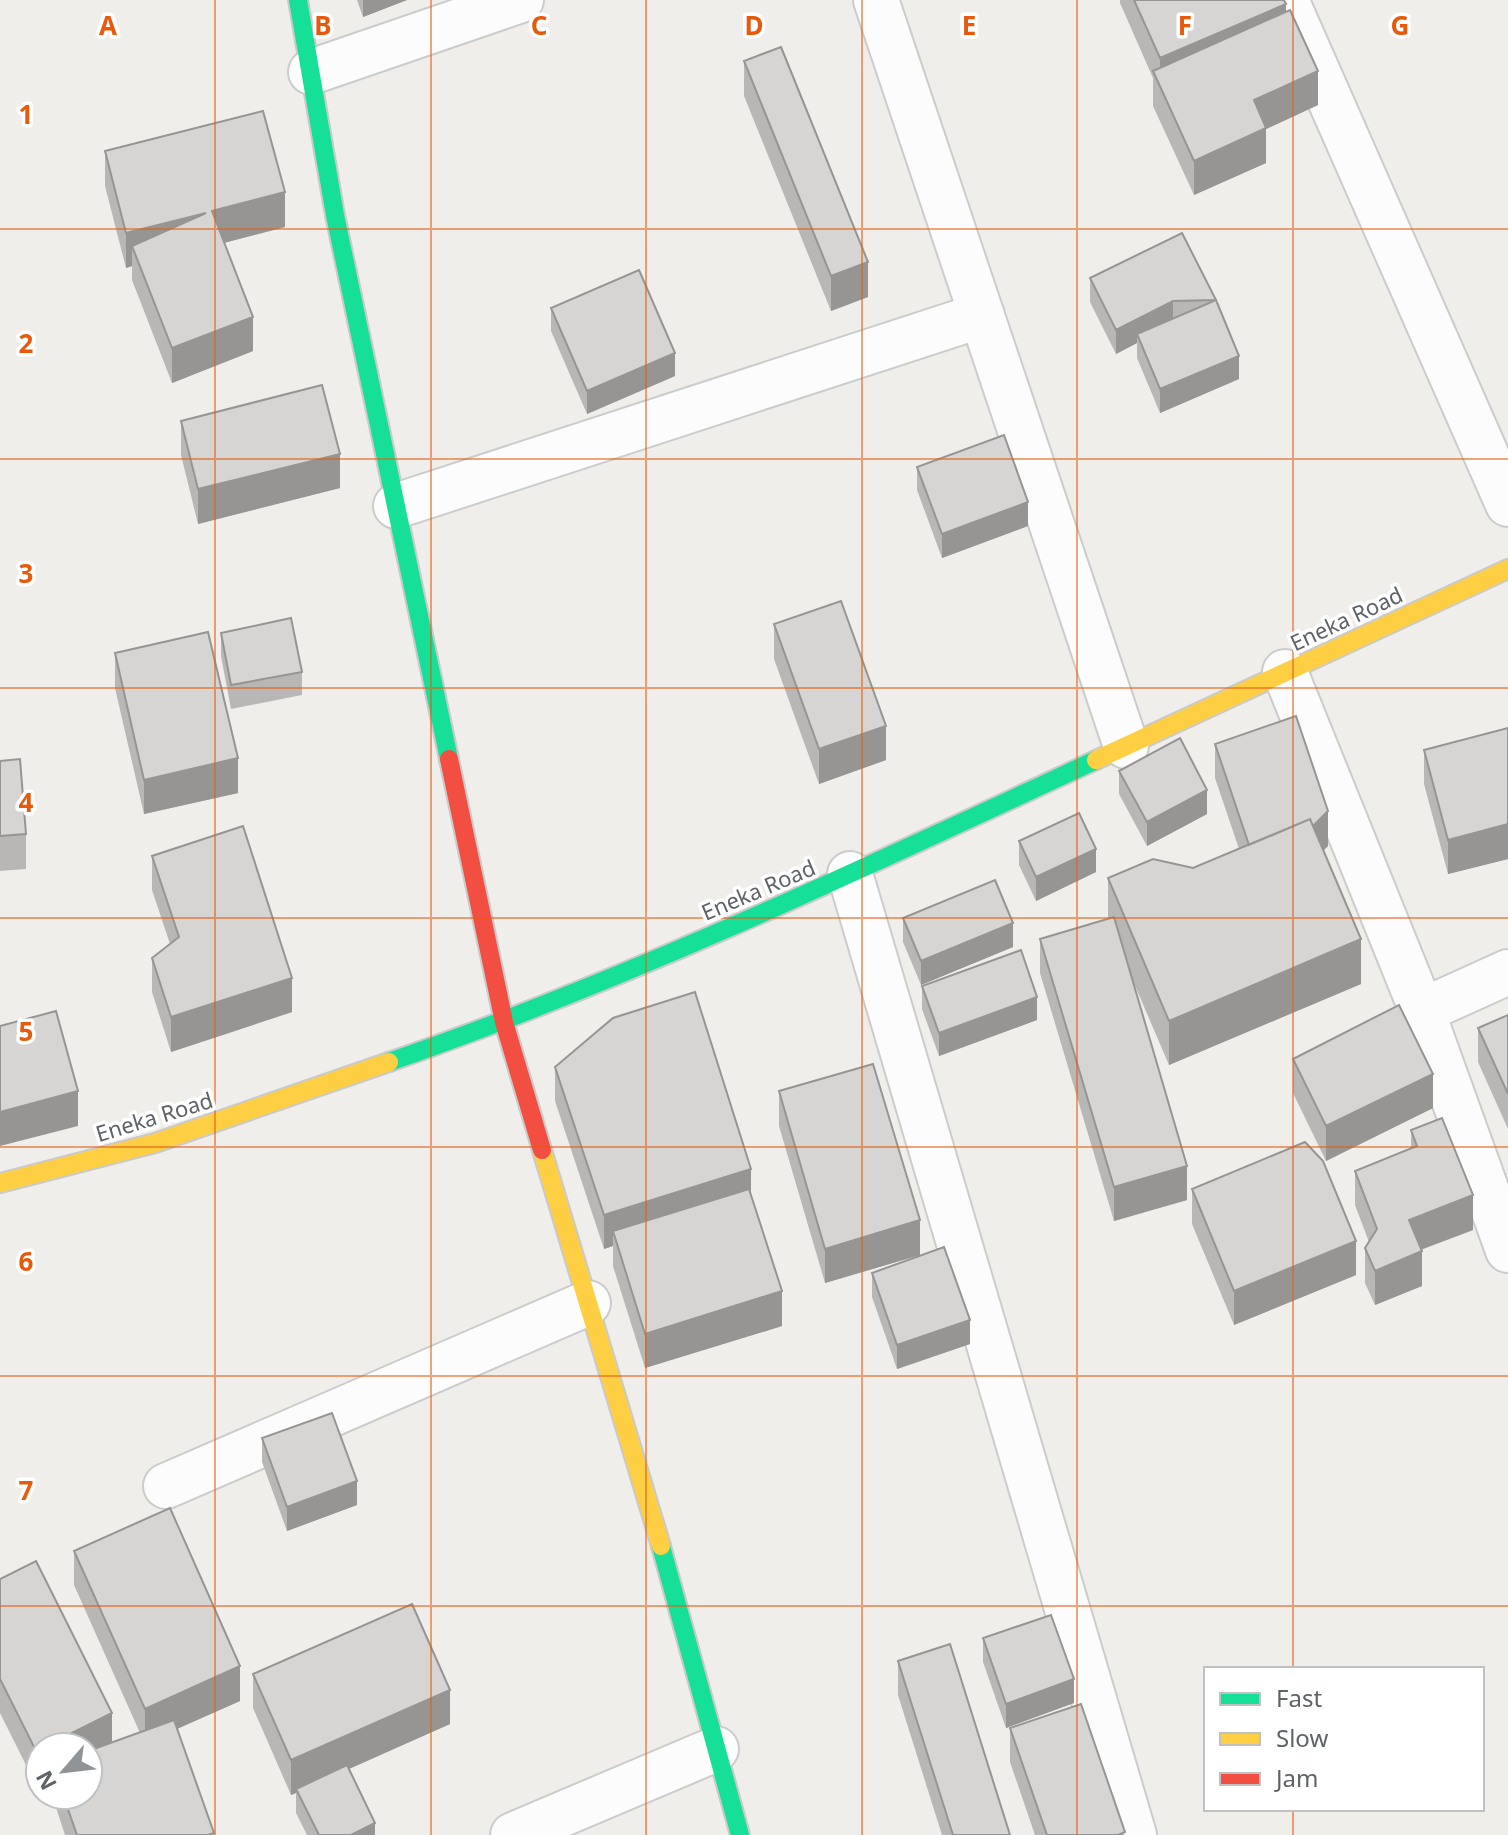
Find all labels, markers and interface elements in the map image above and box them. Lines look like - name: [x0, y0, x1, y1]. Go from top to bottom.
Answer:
- text: A: [99, 7, 117, 43]
- text: B: [314, 7, 332, 43]
- text: C: [531, 7, 547, 43]
- text: D: [744, 7, 764, 43]
- text: E: [962, 7, 976, 43]
- text: F: [1178, 7, 1192, 43]
- text: G: [1391, 7, 1409, 43]
- text: 1: [19, 96, 33, 132]
- text: 2: [19, 325, 34, 361]
- text: 3: [19, 555, 33, 591]
- street label: Eneka Road: [1285, 579, 1407, 657]
- text: 4: [19, 784, 34, 820]
- street label: Eneka Road: [696, 852, 820, 926]
- text: 5: [19, 1013, 33, 1049]
- street label: Eneka Road: [92, 1084, 216, 1148]
- text: 6: [19, 1243, 34, 1279]
- text: 7: [19, 1472, 34, 1508]
- legend: [1204, 1667, 1484, 1811]
- text: Fast: [1276, 1681, 1322, 1714]
- text: Slow: [1276, 1721, 1328, 1754]
- north arrow: [24, 1731, 104, 1811]
- text: Jam: [1274, 1761, 1318, 1794]
- text: N: [28, 1766, 63, 1796]

